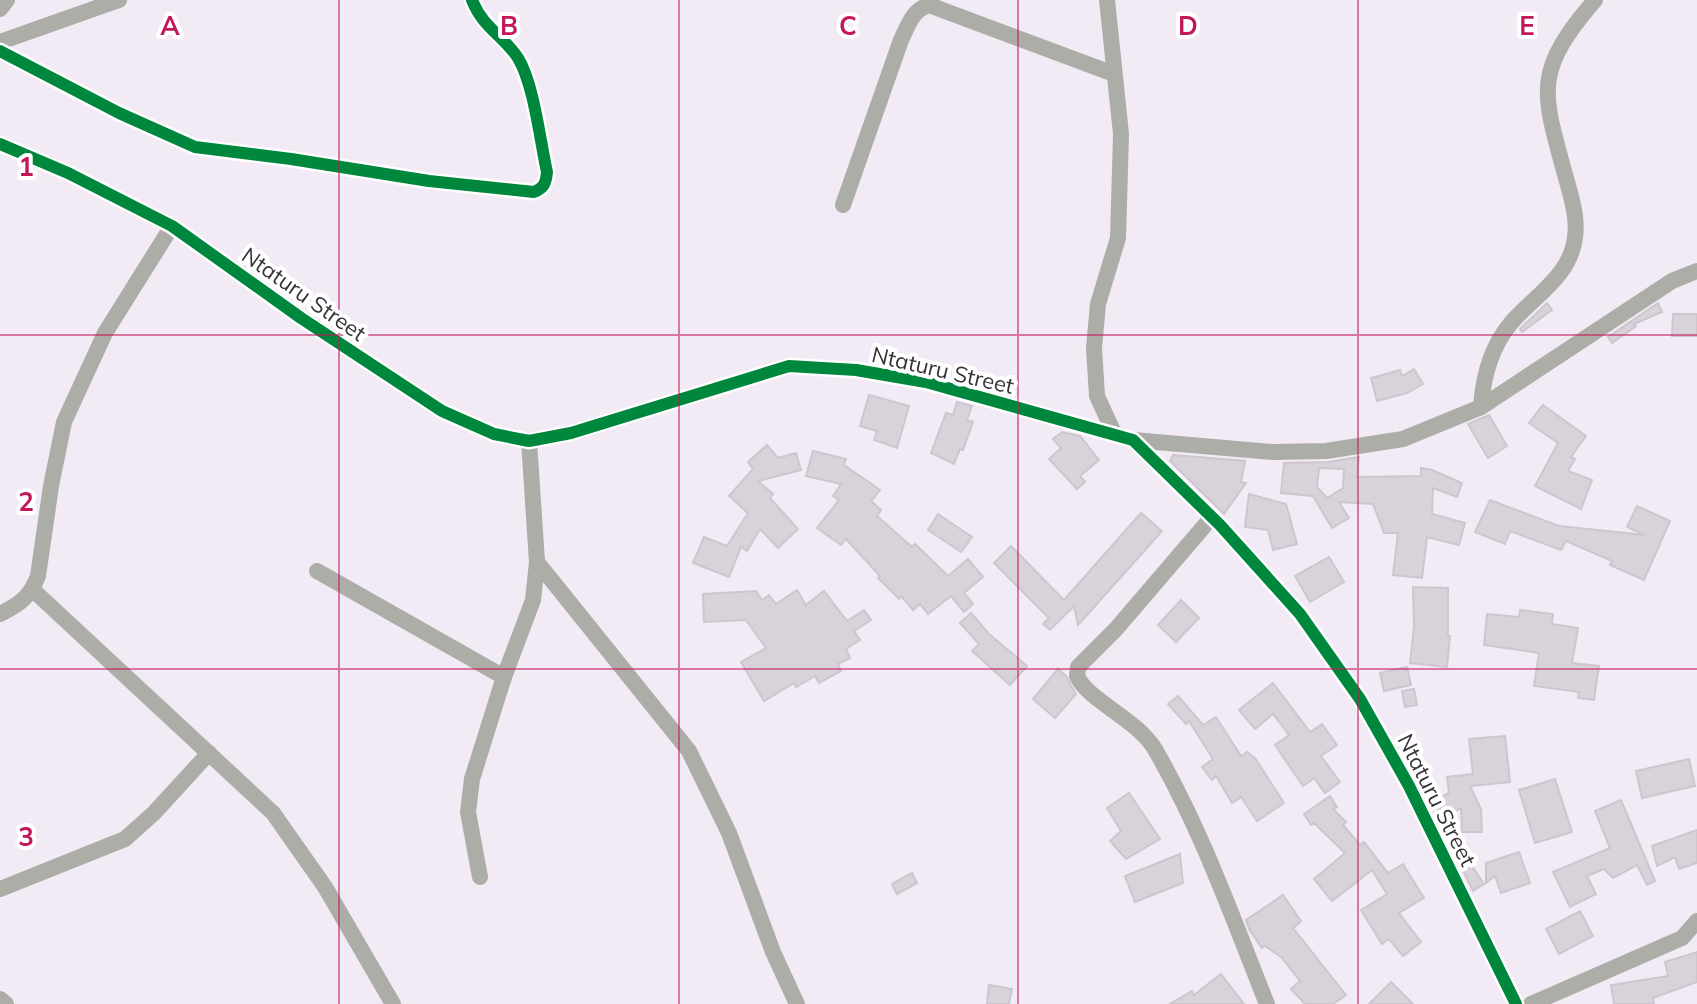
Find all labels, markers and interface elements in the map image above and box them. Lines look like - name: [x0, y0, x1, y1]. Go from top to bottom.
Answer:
- text: A: [160, 9, 180, 42]
- text: B: [500, 9, 518, 42]
- text: C: [839, 9, 857, 42]
- text: D: [1178, 9, 1198, 42]
- text: E: [1519, 9, 1535, 42]
- text: 1: [18, 150, 34, 183]
- street label: Ntaturu Street: [237, 241, 372, 347]
- street label: Ntaturu Street: [869, 340, 1017, 400]
- text: 2: [18, 485, 34, 518]
- street label: Ntaturu Street: [1392, 729, 1483, 871]
- text: 3: [18, 820, 34, 853]

